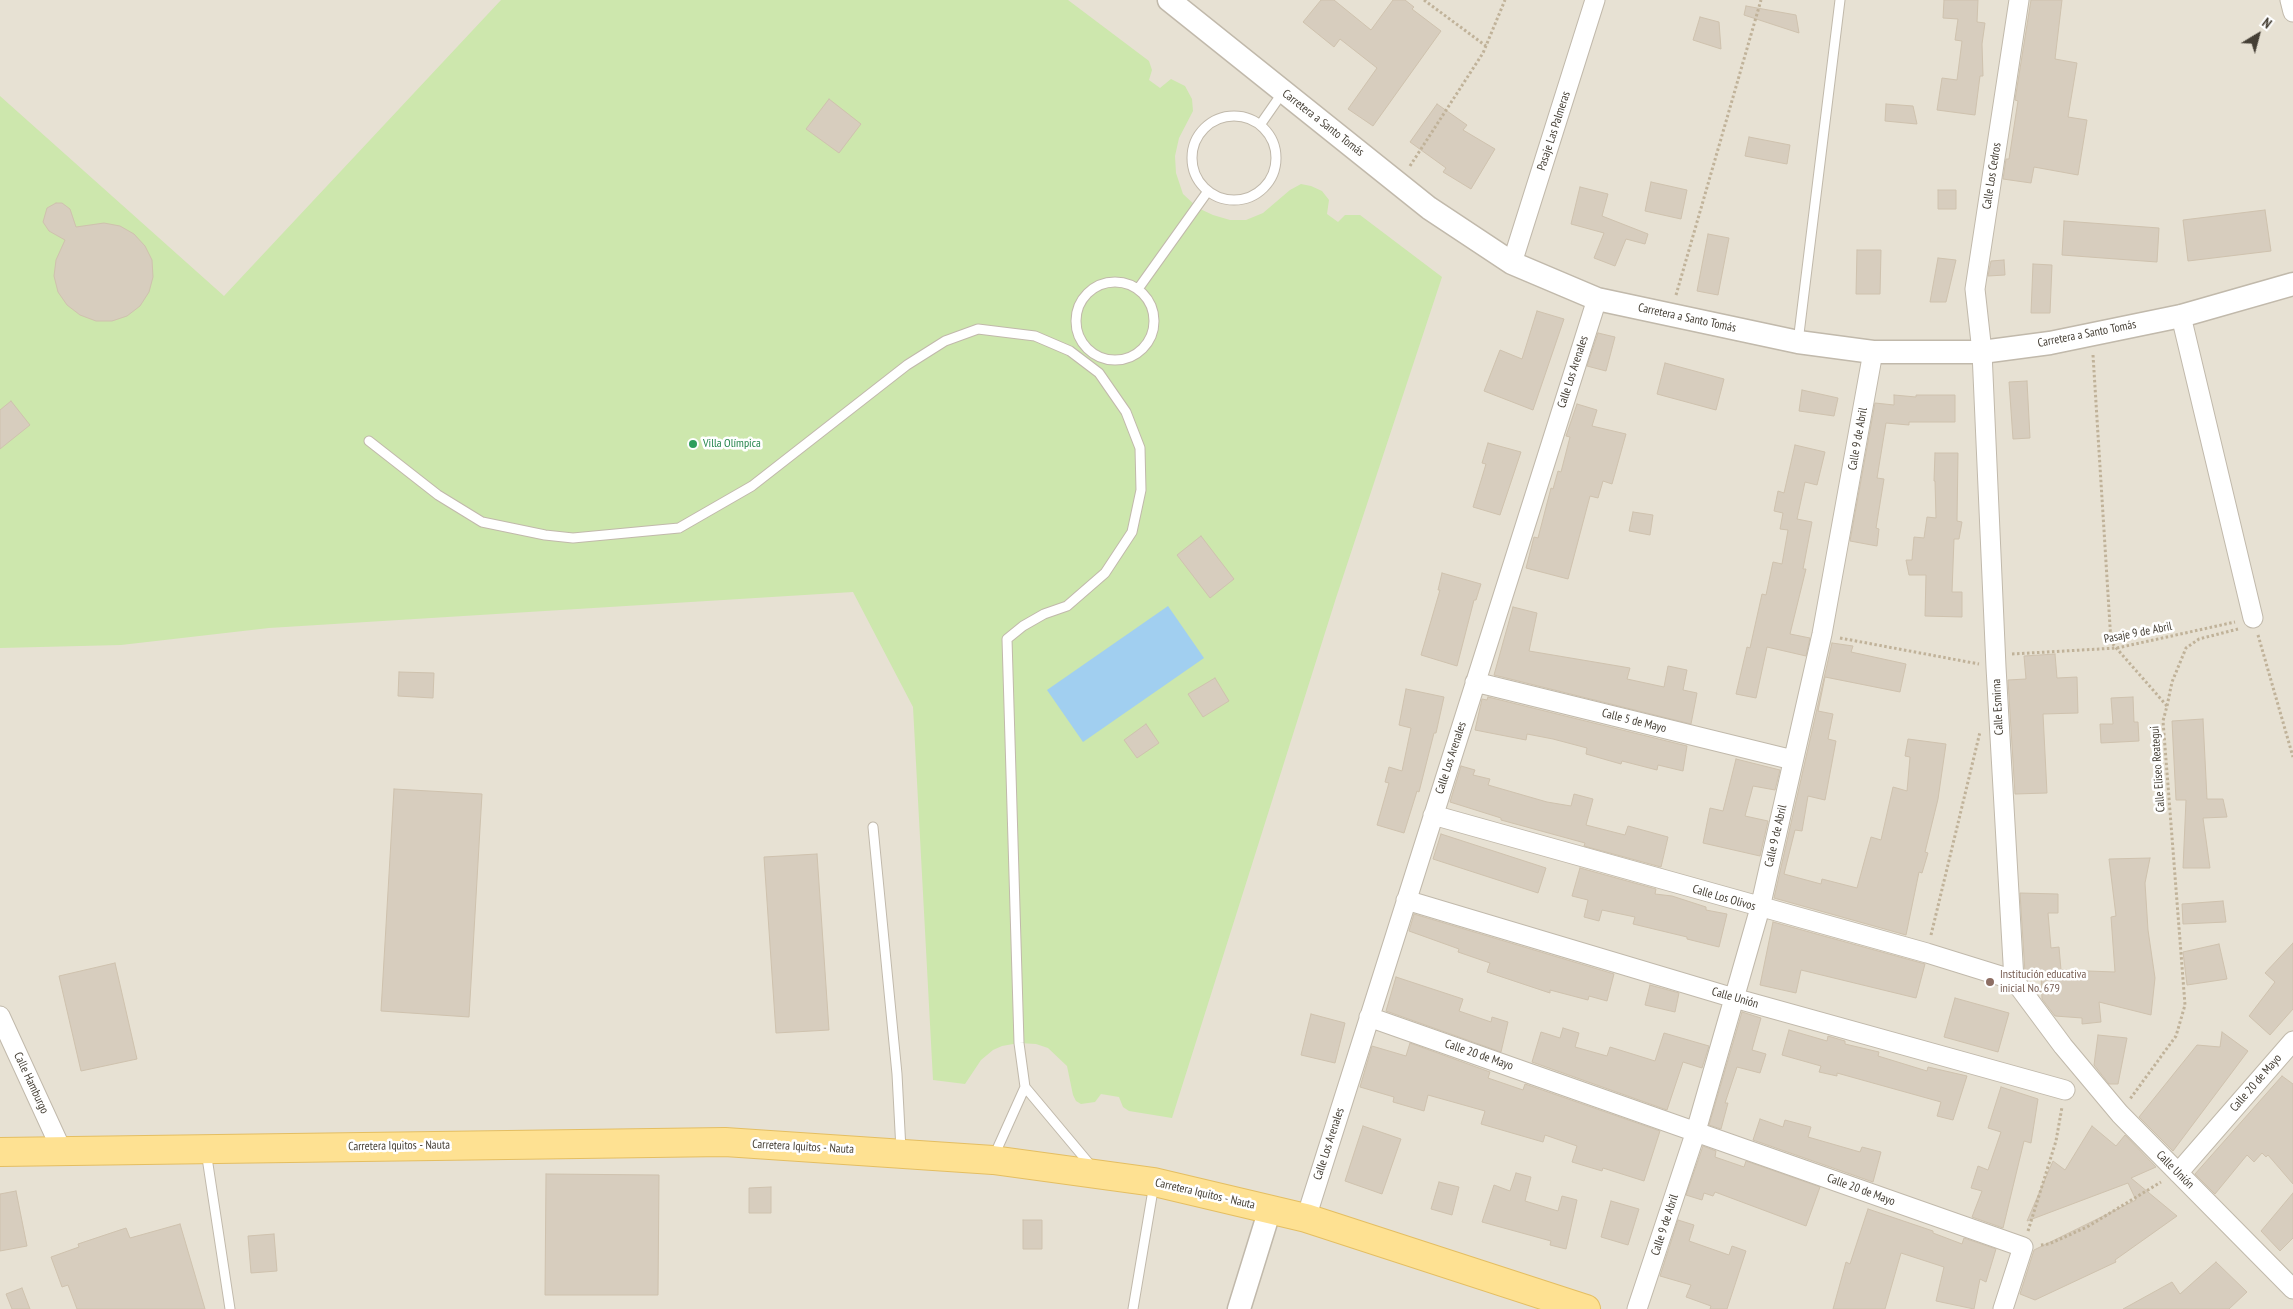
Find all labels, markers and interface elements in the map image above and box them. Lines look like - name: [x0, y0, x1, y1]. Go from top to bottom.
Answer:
- north arrow: [2233, 10, 2283, 60]
- text: N: [2259, 14, 2275, 32]
- street label: Carretera a Santo Tomás: [1279, 87, 1367, 159]
- street label: Pasaje Las Palmeras: [1534, 89, 1574, 173]
- street label: Calle Los Cedros: [1980, 142, 2004, 210]
- street label: Carretera a Santo Tomás: [1637, 301, 1737, 335]
- street label: Carretera a Santo Tomás: [2037, 317, 2137, 351]
- street label: Calle Los Arenales: [1555, 334, 1591, 410]
- street label: Calle 9 de Abril: [1845, 407, 1871, 471]
- place label: Villa Olímpica: [703, 437, 761, 451]
- marker: Villa Olímpica: [687, 438, 699, 450]
- street label: Pasaje 9 de Abril: [2103, 619, 2173, 647]
- street label: Calle Esmirna: [1989, 679, 2007, 735]
- street label: Calle 5 de Mayo: [1600, 706, 1668, 736]
- street label: Calle Los Arenales: [1433, 720, 1469, 796]
- street label: Calle Eliseo Reategui: [2148, 725, 2168, 813]
- street label: Calle 9 de Abril: [1762, 803, 1790, 869]
- street label: Calle Los Olivos: [1691, 882, 1757, 914]
- place label: Institución educativa inicial No. 679: [2000, 968, 2086, 996]
- marker: Institución educativa inicial No. 679: [1984, 976, 1996, 988]
- street label: Calle Unión: [1710, 984, 1760, 1012]
- street label: Calle 20 de Mayo: [1443, 1037, 1515, 1073]
- street label: Calle Hamburgo: [10, 1050, 52, 1116]
- street label: Calle 20 de Mayo: [2227, 1051, 2285, 1115]
- street label: Calle Los Arenales: [1311, 1106, 1347, 1182]
- street label: Carretera Iquitos - Nauta: [752, 1137, 854, 1157]
- street label: Carretera Iquitos - Nauta: [348, 1138, 450, 1154]
- street label: Calle Unión: [2153, 1148, 2197, 1192]
- street label: Calle 20 de Mayo: [1825, 1171, 1897, 1209]
- street label: Carretera Iquitos - Nauta: [1154, 1176, 1256, 1212]
- street label: Calle 9 de Abril: [1648, 1193, 1682, 1257]

